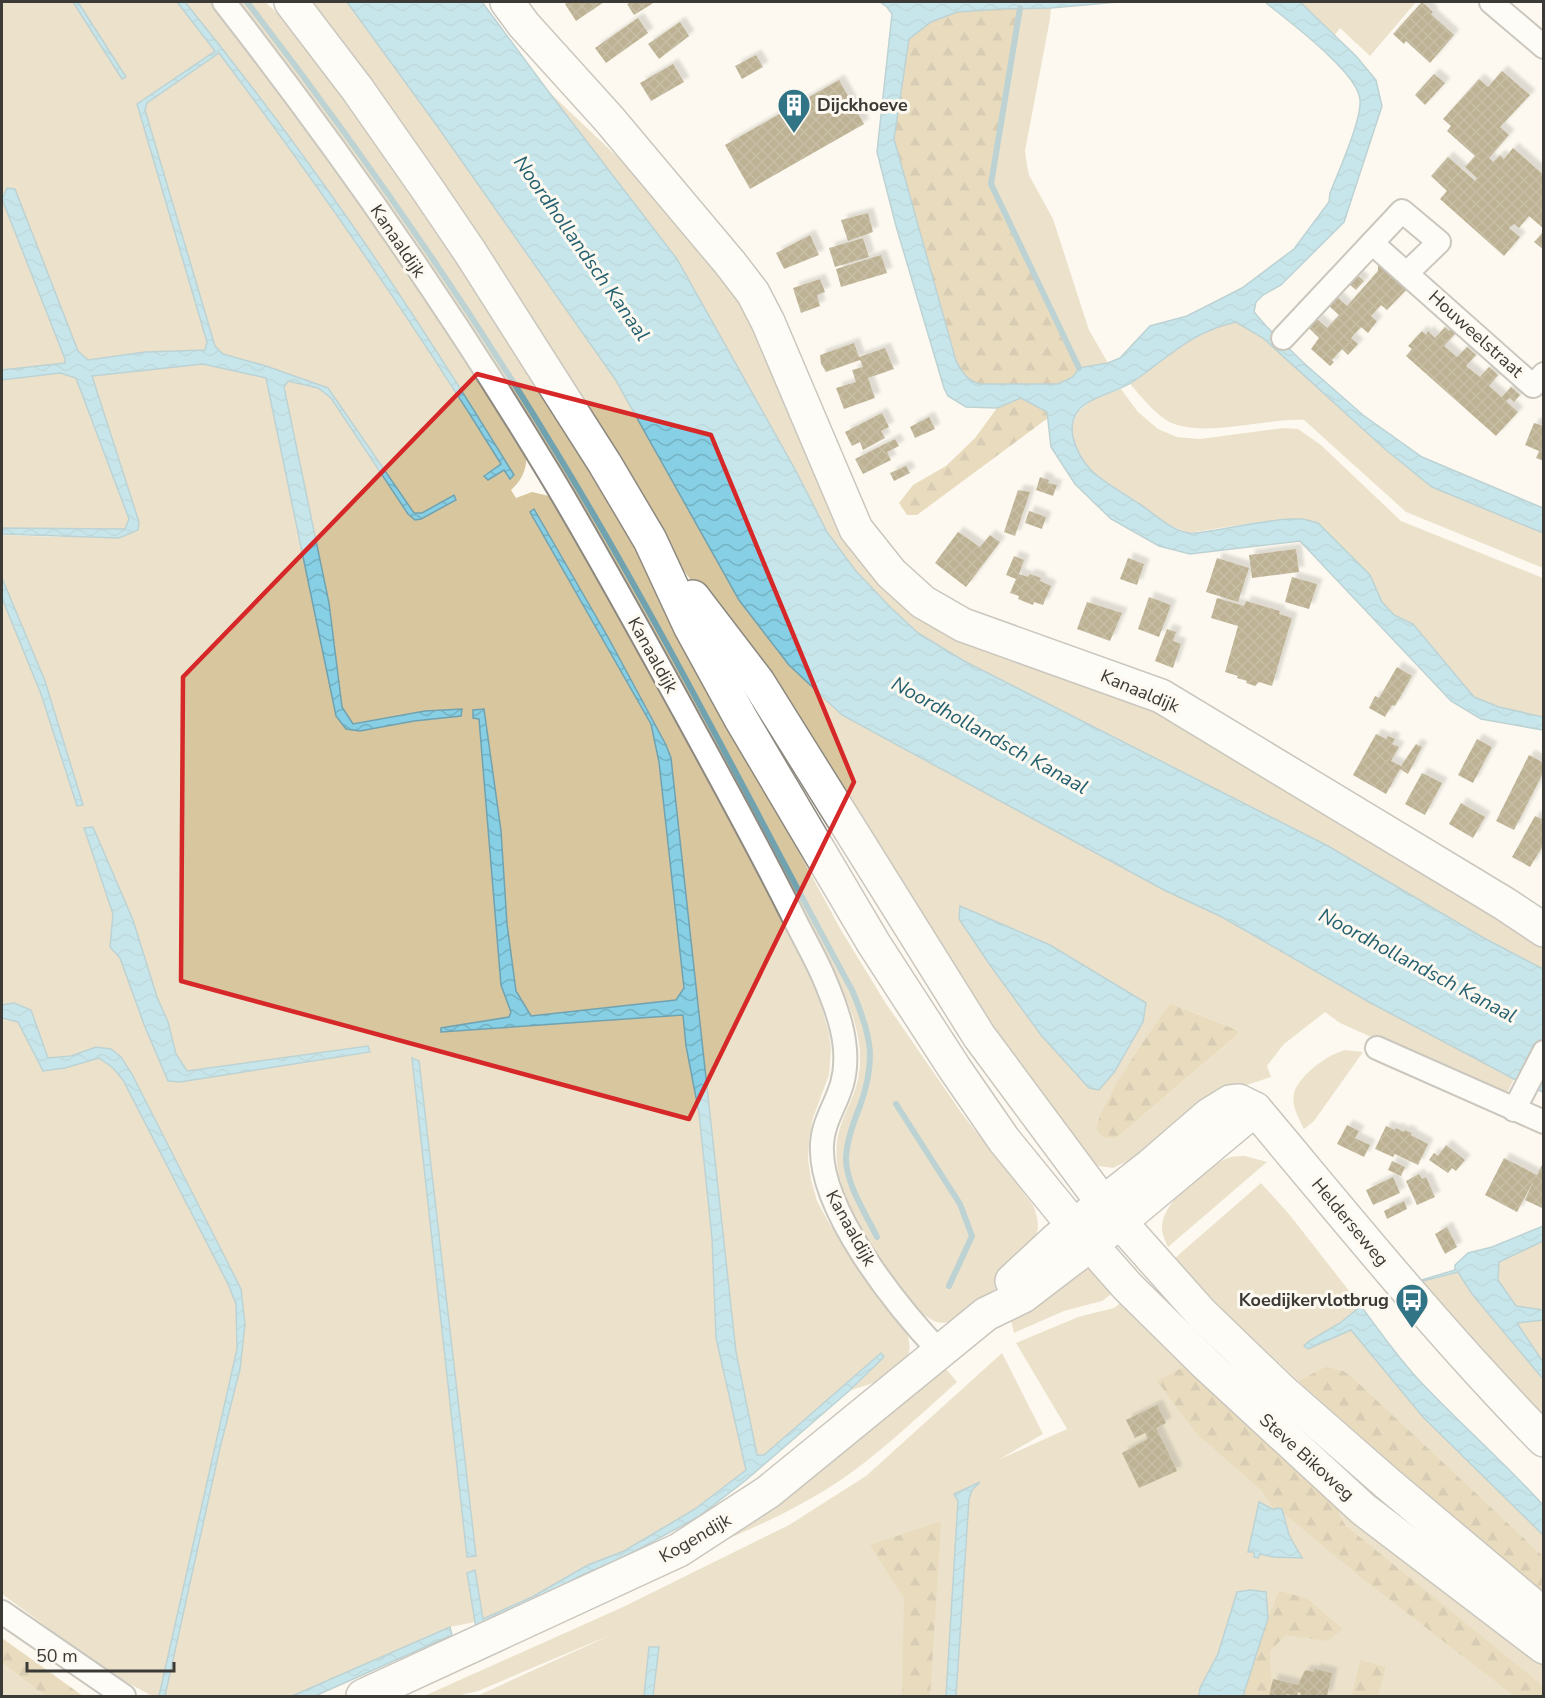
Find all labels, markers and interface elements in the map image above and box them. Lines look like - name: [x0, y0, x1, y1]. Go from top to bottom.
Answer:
- building icon: Dijckhoeve: [776, 87, 812, 134]
- place label: Dijckhoeve: [817, 93, 908, 117]
- water label: Noordhollandsch Kanaal: [507, 150, 656, 346]
- street label: Kanaaldijk: [365, 200, 432, 283]
- street label: Houweelstraat: [1423, 285, 1529, 383]
- street label: Kanaaldijk: [622, 613, 684, 698]
- street label: Kanaaldijk: [1097, 664, 1184, 719]
- water label: Noordhollandsch Kanaal: [887, 670, 1093, 801]
- water label: Noordhollandsch Kanaal: [1314, 902, 1522, 1029]
- street label: Helderseweg: [1306, 1173, 1394, 1271]
- street label: Kanaaldijk: [820, 1186, 882, 1271]
- bus stop icon: Koedijkervlotbrug: [1394, 1282, 1430, 1329]
- place label: Koedijkervlotbrug: [1239, 1288, 1389, 1312]
- street label: Steve Bikoweg: [1254, 1408, 1360, 1506]
- street label: Kogendijk: [655, 1507, 736, 1568]
- scale bar: [27, 1635, 174, 1673]
- text: 50 m: [36, 1644, 78, 1668]

